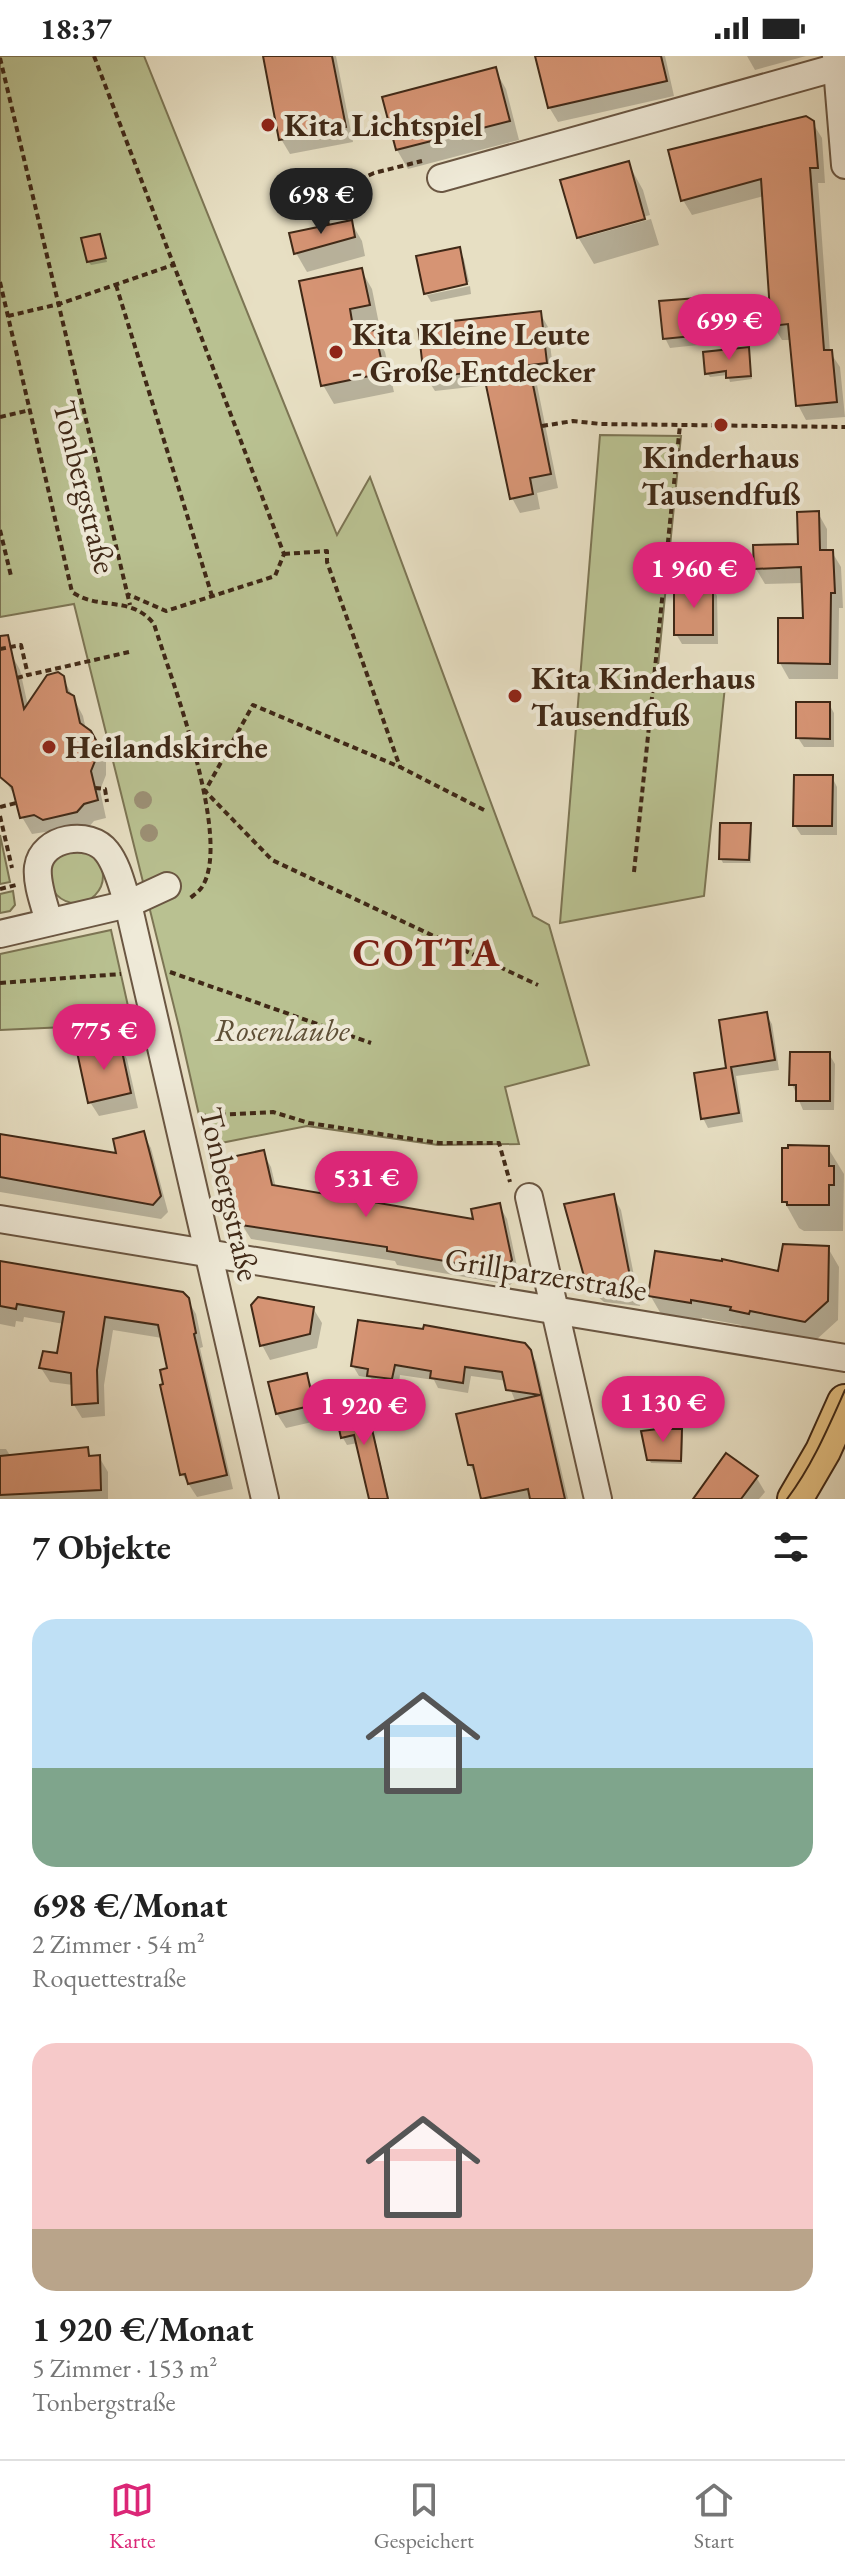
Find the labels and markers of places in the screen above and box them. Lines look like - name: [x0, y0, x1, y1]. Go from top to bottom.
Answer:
- place label: Kita Lichtspiel: [284, 104, 483, 146]
- marker: Kita Lichtspiel: [259, 116, 277, 134]
- pin: 698 €: [265, 168, 377, 236]
- pin: 699 €: [673, 294, 785, 362]
- place label: Kita Kleine Leute - Große Entdecker: [352, 313, 596, 392]
- marker: Kita Kleine Leute - Große Entdecker: [327, 343, 345, 361]
- marker: Kinderhaus Tausendfuß: [712, 416, 730, 434]
- place label: Kinderhaus Tausendfuß: [642, 436, 800, 515]
- pin: 1 960 €: [620, 542, 768, 610]
- place label: Kita Kinderhaus Tausendfuß: [531, 657, 755, 736]
- marker: Kita Kinderhaus Tausendfuß: [506, 687, 524, 705]
- place label: Heilandskirche: [65, 726, 268, 768]
- marker: Heilandskirche: [40, 738, 58, 756]
- pin: 775 €: [48, 1004, 160, 1072]
- pin: 531 €: [310, 1151, 422, 1219]
- pin: 1 130 €: [589, 1376, 737, 1444]
- pin: 1 920 €: [290, 1379, 438, 1447]

